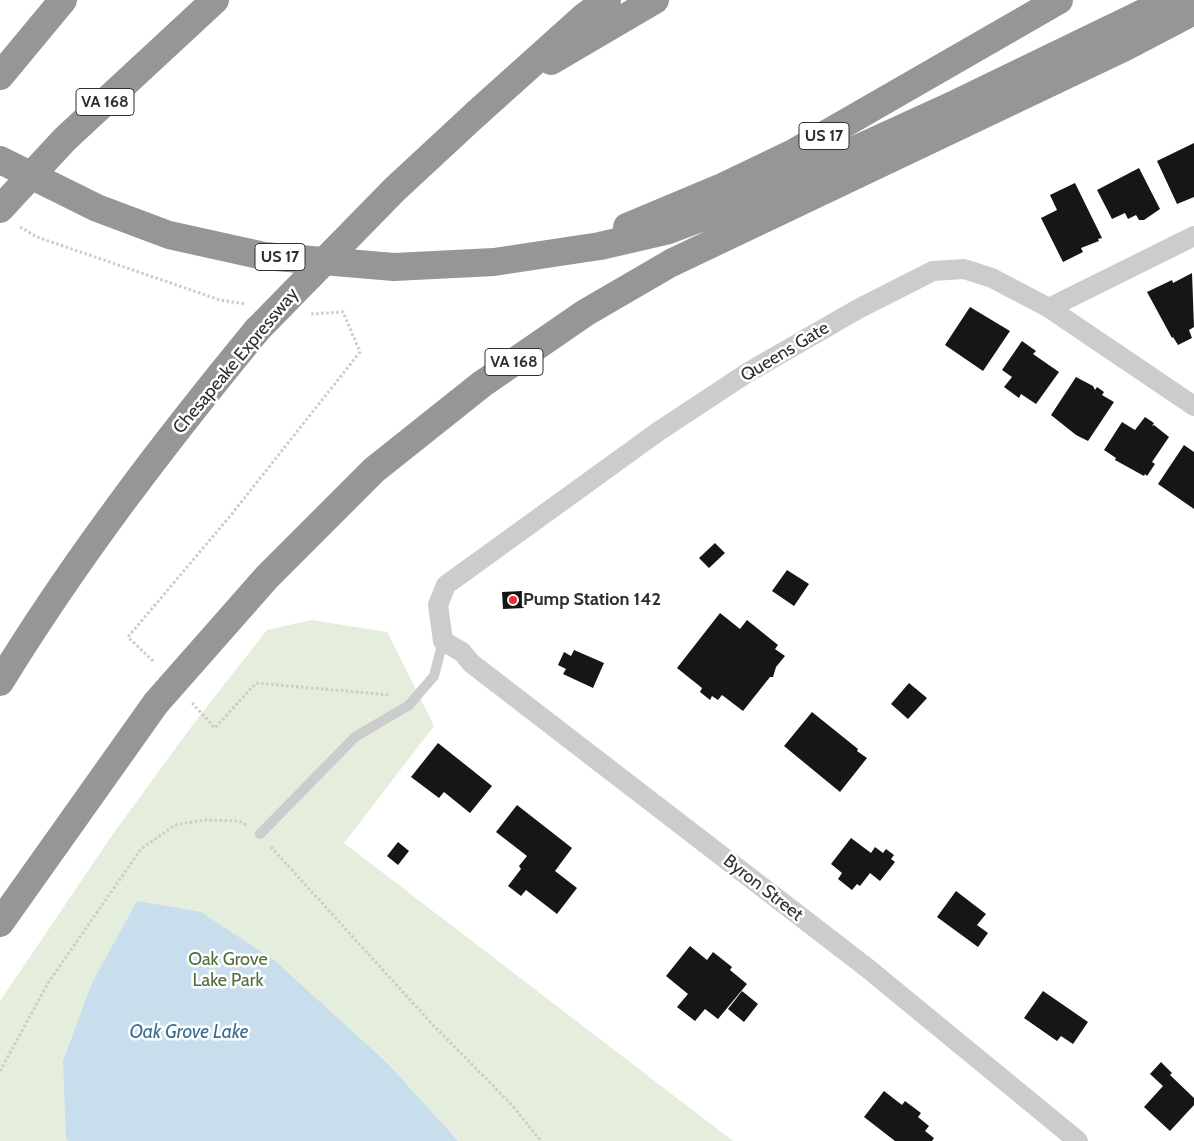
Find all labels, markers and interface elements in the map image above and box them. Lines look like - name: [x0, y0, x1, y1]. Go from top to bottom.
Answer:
- road number: VA 168: [76, 88, 134, 115]
- road number: US 17: [799, 122, 849, 150]
- road number: US 17: [255, 243, 305, 270]
- street label: Chesapeake Expressway: [169, 284, 303, 438]
- street label: Queens Gate: [737, 317, 833, 387]
- road number: VA 168: [485, 348, 543, 376]
- place label: Pump Station 142: [523, 589, 661, 611]
- marker: Pump Station 142: [507, 594, 519, 606]
- street label: Byron Street: [719, 850, 807, 926]
- park label: Oak Grove Lake Park: [188, 949, 268, 992]
- water label: Oak Grove Lake: [129, 1021, 249, 1043]

